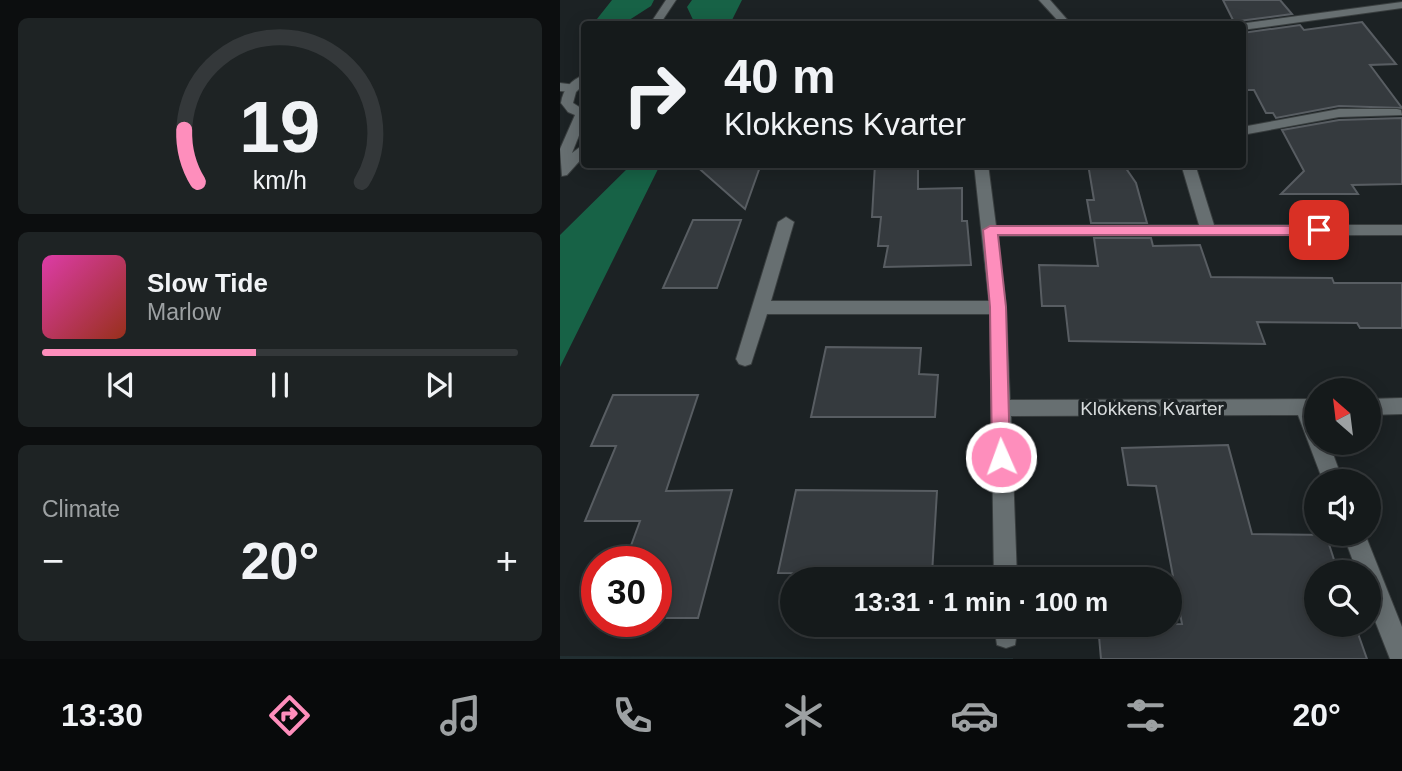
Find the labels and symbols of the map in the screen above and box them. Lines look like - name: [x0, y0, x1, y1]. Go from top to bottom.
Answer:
- pin: [1289, 200, 1349, 260]
- north arrow: [1304, 378, 1381, 455]
- street label: Klokkens Kvarter: [1080, 398, 1224, 419]
- position arrow: [964, 420, 1038, 494]
- speed limit sign: 30: [581, 546, 672, 637]

